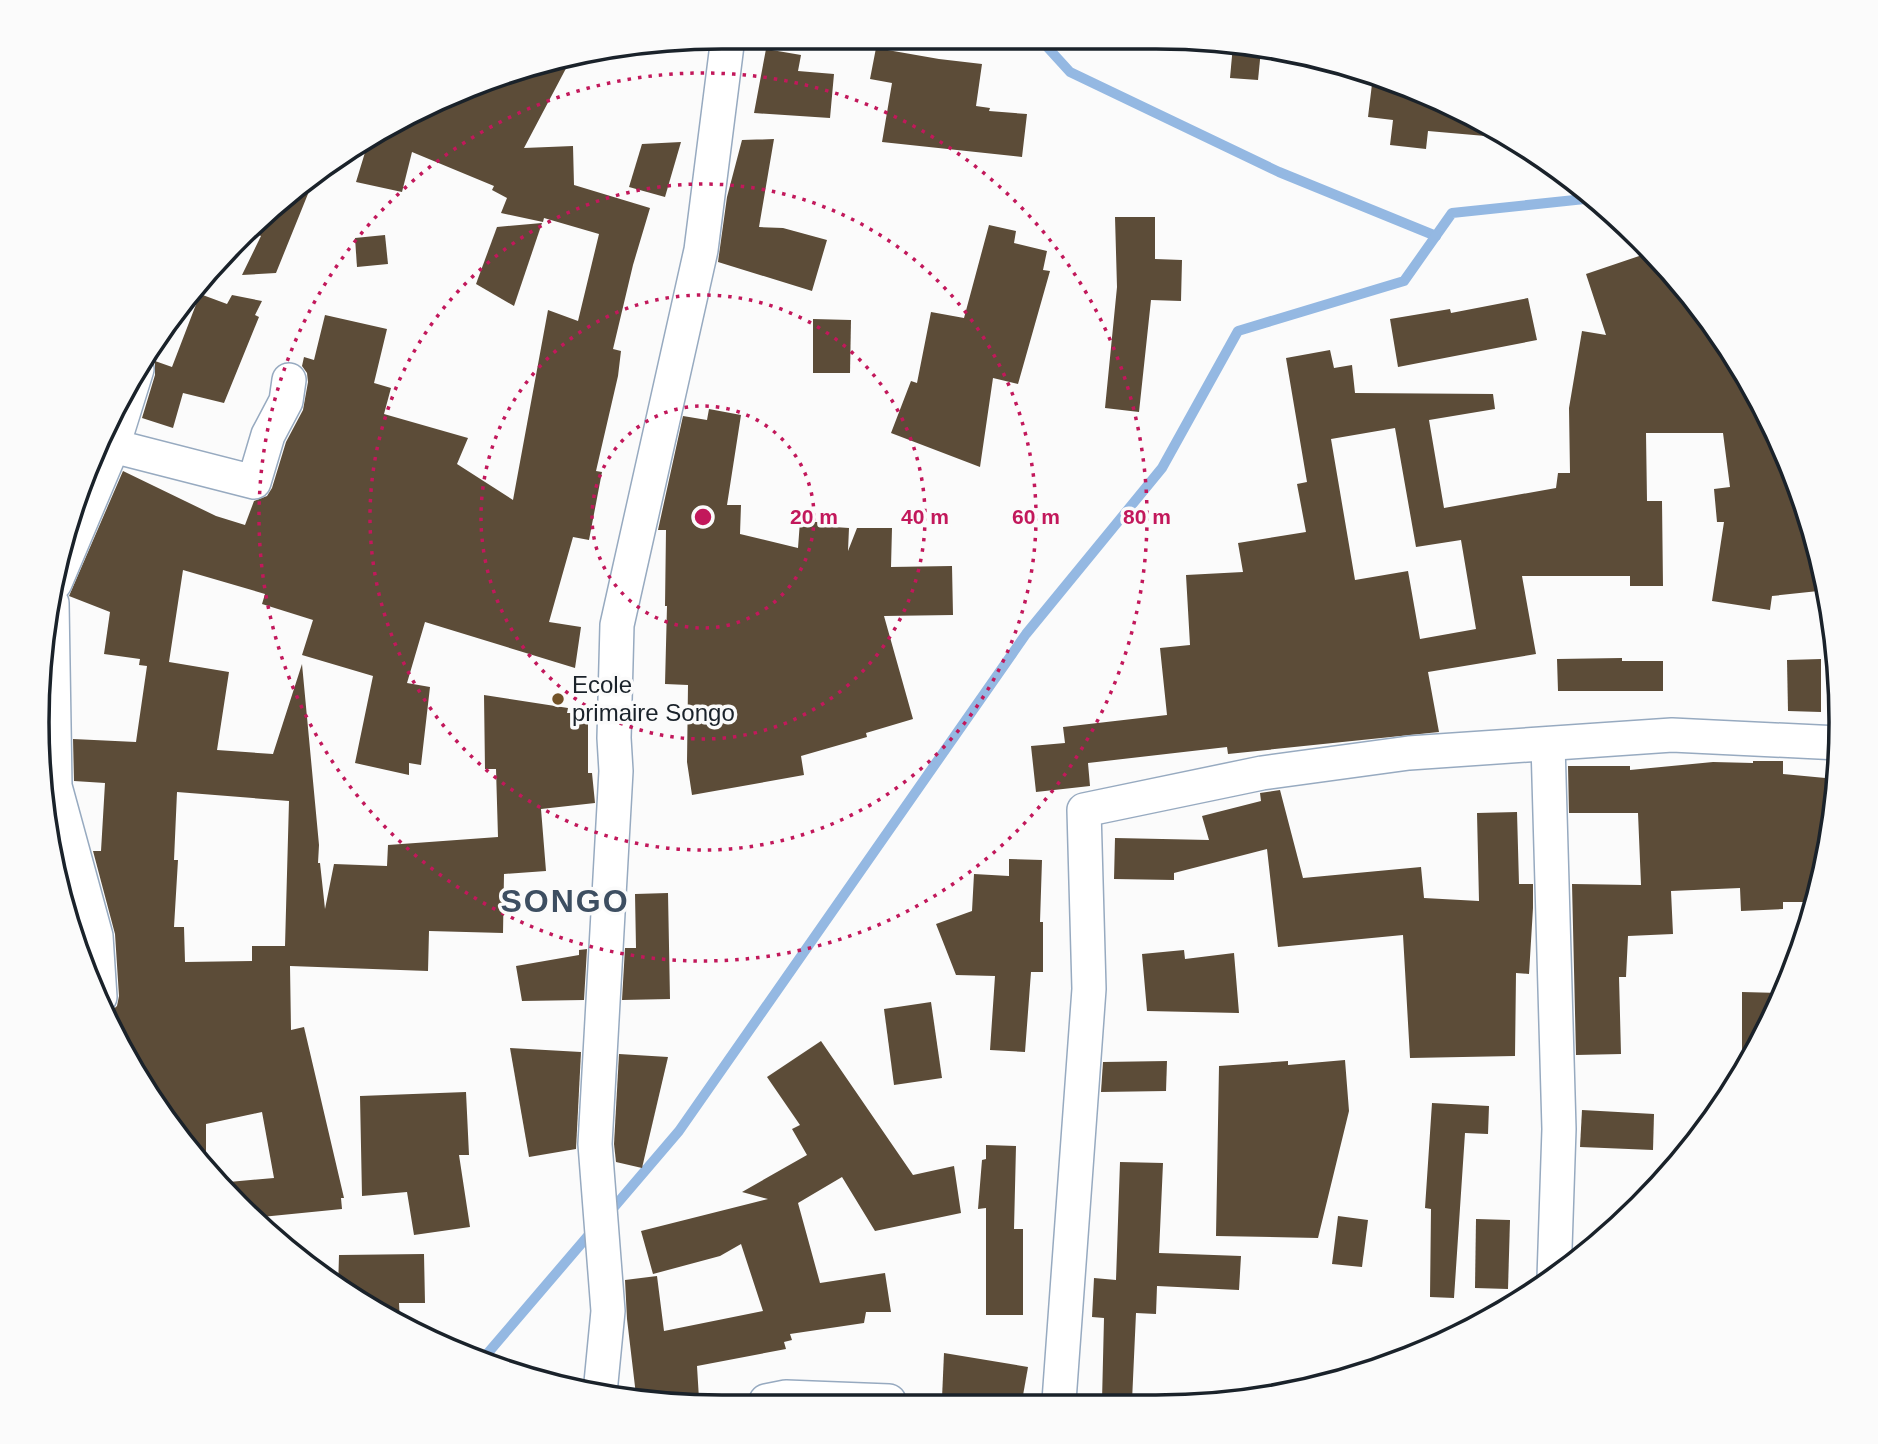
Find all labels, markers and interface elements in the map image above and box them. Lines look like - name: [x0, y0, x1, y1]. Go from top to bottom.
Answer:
- centre of rings: [691, 505, 715, 529]
- text: 20 m: [790, 505, 838, 528]
- text: 40 m: [901, 505, 949, 528]
- text: 60 m: [1012, 505, 1060, 528]
- text: 80 m: [1123, 505, 1171, 528]
- place label: Ecole primaire Songo: [572, 671, 735, 726]
- marker: Ecole primaire Songo: [550, 691, 566, 707]
- district label: SONGO: [500, 883, 630, 919]

